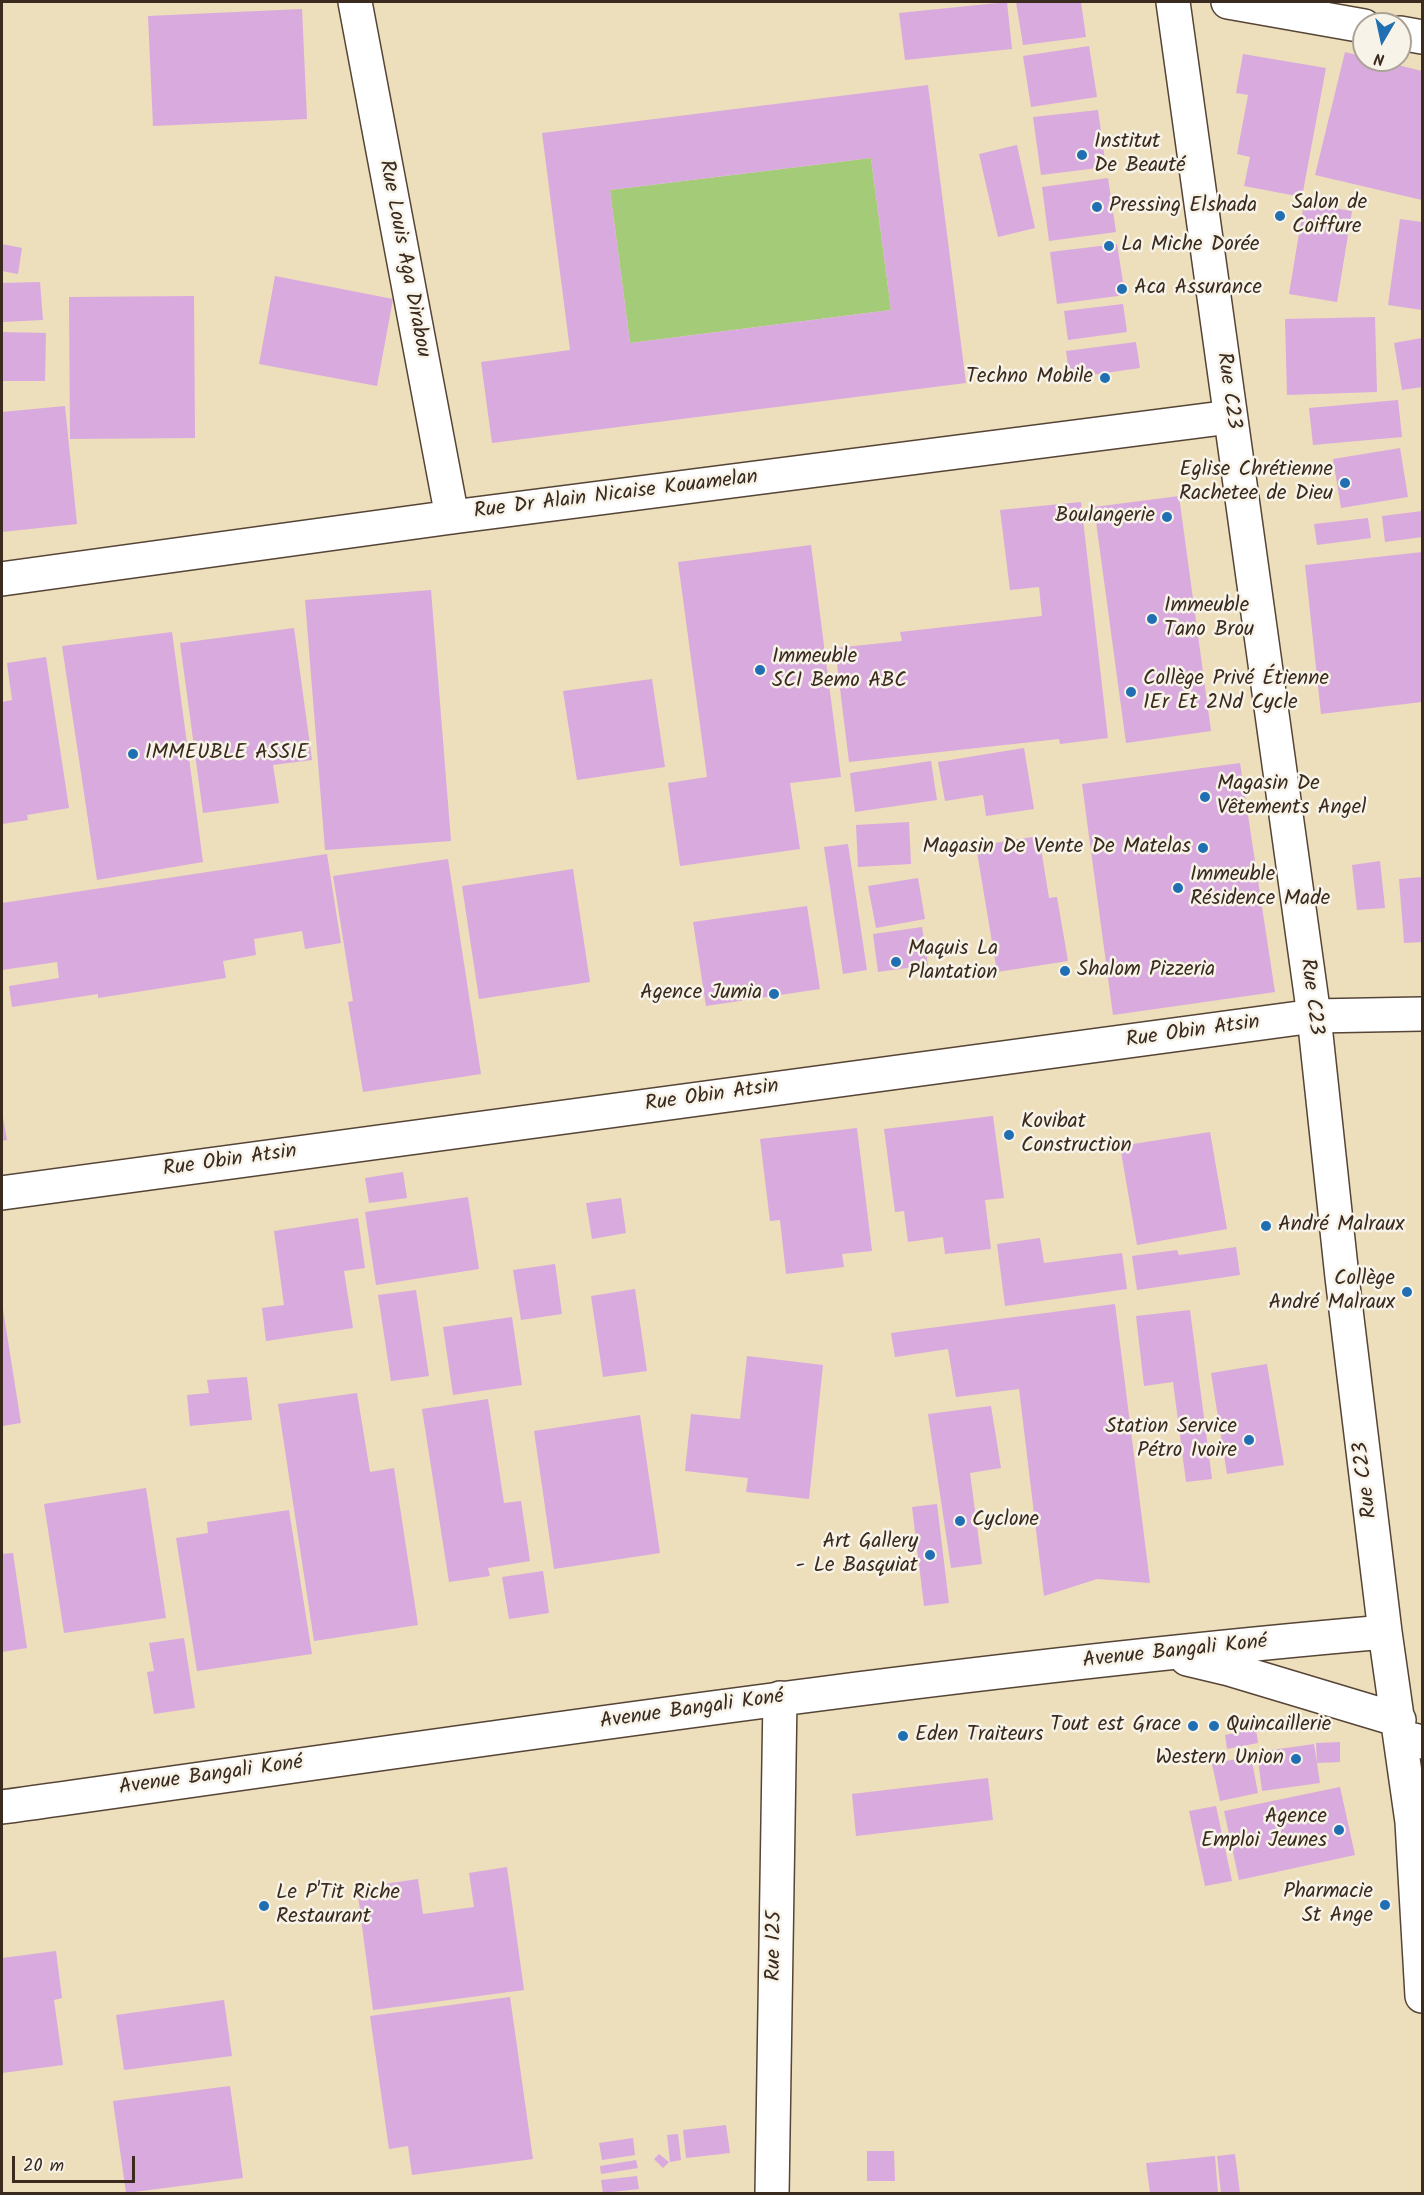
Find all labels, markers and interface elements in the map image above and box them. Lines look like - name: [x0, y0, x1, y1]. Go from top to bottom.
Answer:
- north arrow: [1352, 12, 1412, 72]
- text: N: [1372, 45, 1386, 71]
- place label: Institut De Beauté: [1094, 130, 1186, 180]
- marker: Institut De Beauté: [1075, 148, 1089, 162]
- street label: Rue Louis Aga Dirabou: [371, 158, 435, 360]
- place label: Salon de Coiffure: [1292, 191, 1367, 241]
- place label: Pressing Elshada: [1109, 194, 1257, 220]
- marker: Pressing Elshada: [1090, 200, 1104, 214]
- marker: Salon de Coiffure: [1273, 209, 1287, 223]
- place label: La Miche Dorée: [1121, 233, 1259, 259]
- marker: La Miche Dorée: [1102, 239, 1116, 253]
- place label: Aca Assurance: [1134, 276, 1262, 302]
- marker: Aca Assurance: [1115, 282, 1129, 296]
- street label: Rue C23: [1209, 351, 1245, 431]
- place label: Techno Mobile: [966, 365, 1093, 391]
- marker: Techno Mobile: [1098, 371, 1112, 385]
- place label: Eglise Chrétienne Rachetee de Dieu: [1179, 458, 1333, 508]
- street label: Rue Dr Alain Nicaise Kouamelan: [473, 466, 759, 526]
- marker: Eglise Chrétienne Rachetee de Dieu: [1338, 476, 1352, 490]
- place label: Boulangerie: [1055, 504, 1155, 530]
- marker: Boulangerie: [1160, 510, 1174, 524]
- place label: Immeuble Tano Brou: [1164, 594, 1254, 644]
- marker: Immeuble Tano Brou: [1145, 612, 1159, 626]
- place label: Immeuble SCI Bemo ABC: [772, 645, 907, 695]
- marker: Immeuble SCI Bemo ABC: [753, 663, 767, 677]
- place label: Collège Privé Étienne 1Er Et 2Nd Cycle: [1143, 667, 1329, 717]
- marker: Collège Privé Étienne 1Er Et 2Nd Cycle: [1124, 685, 1138, 699]
- place label: IMMEUBLE ASSIE: [145, 741, 309, 767]
- marker: IMMEUBLE ASSIE: [126, 747, 140, 761]
- place label: Magasin De Vêtements Angel: [1217, 772, 1366, 822]
- marker: Magasin De Vêtements Angel: [1198, 790, 1212, 804]
- place label: Magasin De Vente De Matelas: [923, 835, 1191, 861]
- marker: Magasin De Vente De Matelas: [1196, 841, 1210, 855]
- place label: Immeuble Résidence Made: [1190, 863, 1330, 913]
- marker: Immeuble Résidence Made: [1171, 881, 1185, 895]
- place label: Maquis La Plantation: [908, 937, 998, 987]
- marker: Maquis La Plantation: [889, 955, 903, 969]
- street label: Rue C23: [1293, 957, 1327, 1037]
- place label: Shalom Pizzeria: [1077, 958, 1215, 984]
- marker: Shalom Pizzeria: [1058, 964, 1072, 978]
- place label: Agence Jumia: [640, 981, 762, 1007]
- marker: Agence Jumia: [767, 987, 781, 1001]
- street label: Rue Obin Atsin: [1125, 1011, 1261, 1055]
- street label: Rue Obin Atsin: [644, 1075, 780, 1119]
- place label: Kovibat Construction: [1021, 1110, 1132, 1160]
- marker: Kovibat Construction: [1002, 1128, 1016, 1142]
- street label: Rue Obin Atsin: [162, 1140, 298, 1184]
- place label: André Malraux: [1278, 1213, 1404, 1239]
- marker: André Malraux: [1259, 1219, 1273, 1233]
- place label: Collège André Malraux: [1269, 1267, 1395, 1317]
- marker: Collège André Malraux: [1400, 1285, 1414, 1299]
- place label: Station Service Pétro Ivoire: [1105, 1415, 1237, 1465]
- marker: Station Service Pétro Ivoire: [1242, 1433, 1256, 1447]
- street label: Rue C23: [1350, 1440, 1384, 1520]
- place label: Cyclone: [972, 1508, 1039, 1534]
- marker: Cyclone: [953, 1514, 967, 1528]
- place label: Art Gallery - Le Basquiat: [795, 1530, 918, 1580]
- marker: Art Gallery - Le Basquiat: [923, 1548, 937, 1562]
- street label: Avenue Bangali Koné: [1082, 1631, 1268, 1675]
- street label: Avenue Bangali Koné: [598, 1686, 786, 1736]
- place label: Tout est Grace: [1050, 1713, 1181, 1739]
- place label: Quincaillerie: [1226, 1713, 1331, 1739]
- marker: Tout est Grace: [1186, 1719, 1200, 1733]
- marker: Quincaillerie: [1207, 1719, 1221, 1733]
- place label: Eden Traiteurs: [915, 1723, 1043, 1749]
- marker: Eden Traiteurs: [896, 1729, 910, 1743]
- place label: Western Union: [1156, 1746, 1284, 1772]
- street label: Avenue Bangali Koné: [117, 1752, 305, 1802]
- marker: Western Union: [1289, 1752, 1303, 1766]
- place label: Agence Emploi Jeunes: [1201, 1805, 1327, 1855]
- marker: Agence Emploi Jeunes: [1332, 1823, 1346, 1837]
- place label: Pharmacie St Ange: [1283, 1880, 1373, 1930]
- place label: Le P'Tit Riche Restaurant: [276, 1881, 400, 1931]
- marker: Pharmacie St Ange: [1378, 1898, 1392, 1912]
- marker: Le P'Tit Riche Restaurant: [257, 1899, 271, 1913]
- street label: Rue I25: [763, 1911, 789, 1981]
- scale bar: [15, 2144, 138, 2182]
- text: 20 m: [23, 2152, 64, 2181]

